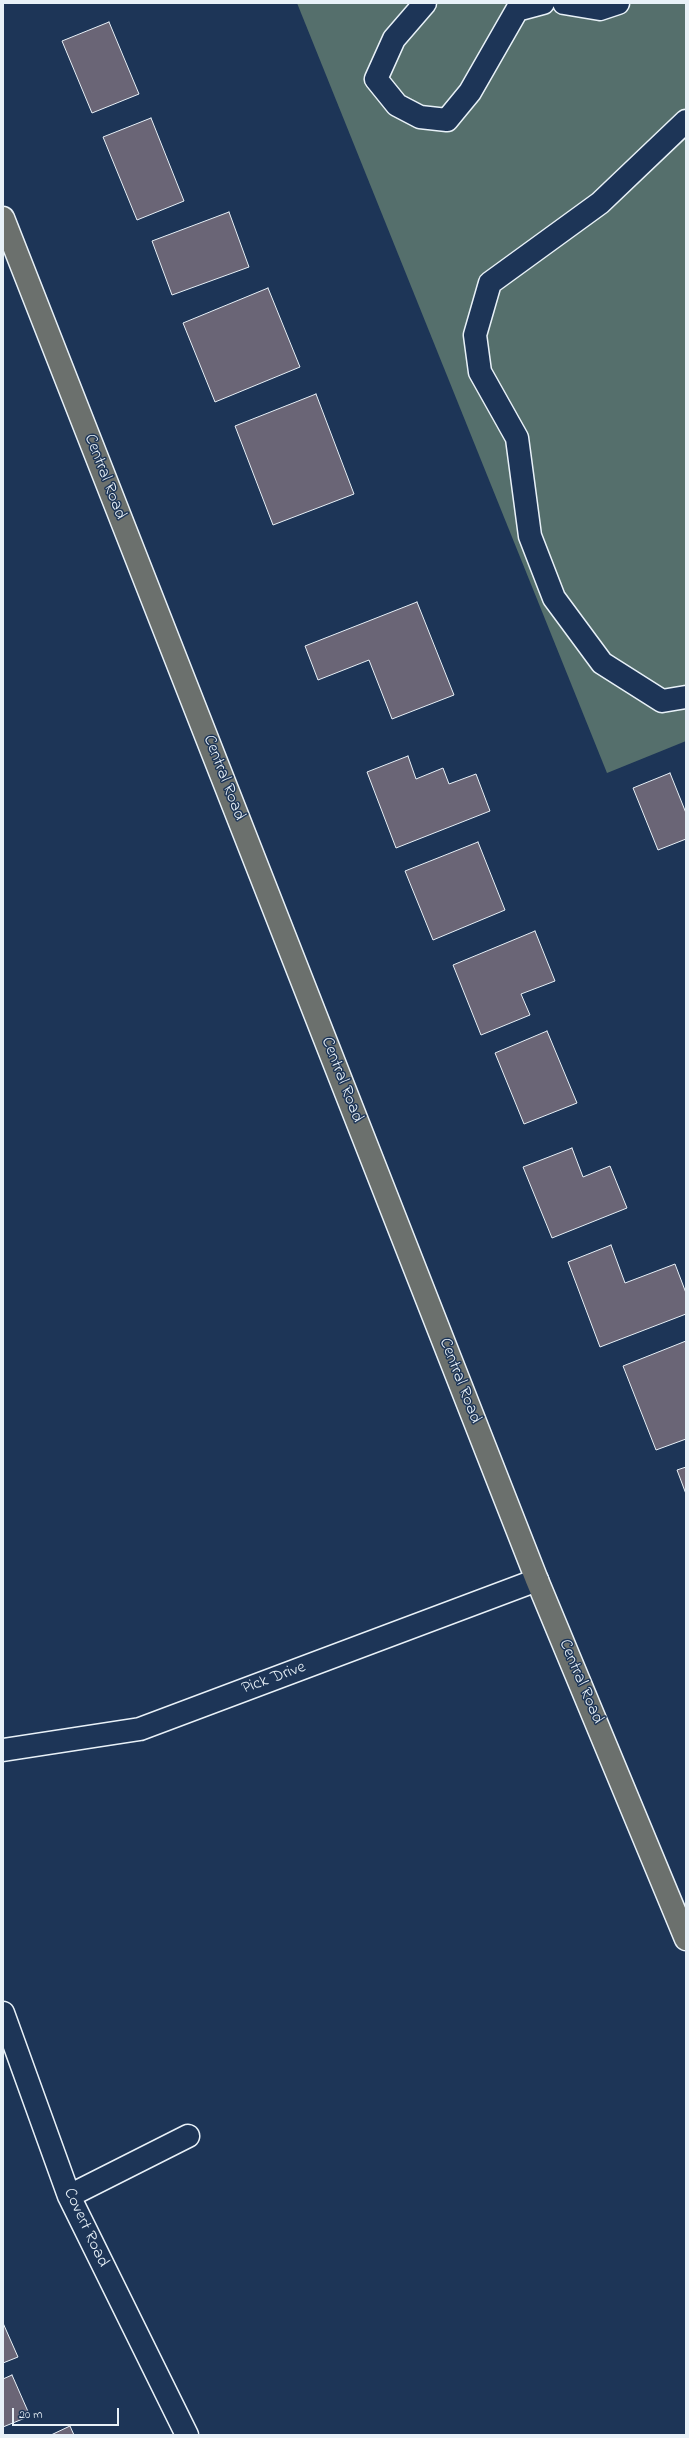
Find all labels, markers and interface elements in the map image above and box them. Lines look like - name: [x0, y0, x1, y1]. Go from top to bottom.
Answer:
- street label: Central Road: [78, 432, 130, 522]
- street label: Central Road: [197, 733, 249, 823]
- street label: Central Road: [315, 1035, 367, 1125]
- street label: Central Road: [433, 1336, 485, 1426]
- street label: Central Road: [553, 1637, 607, 1727]
- street label: Pick Drive: [239, 1658, 309, 1700]
- street label: Covert Road: [58, 2185, 112, 2271]
- scale bar: [14, 2400, 121, 2426]
- text: 20 m: [19, 2406, 42, 2424]

